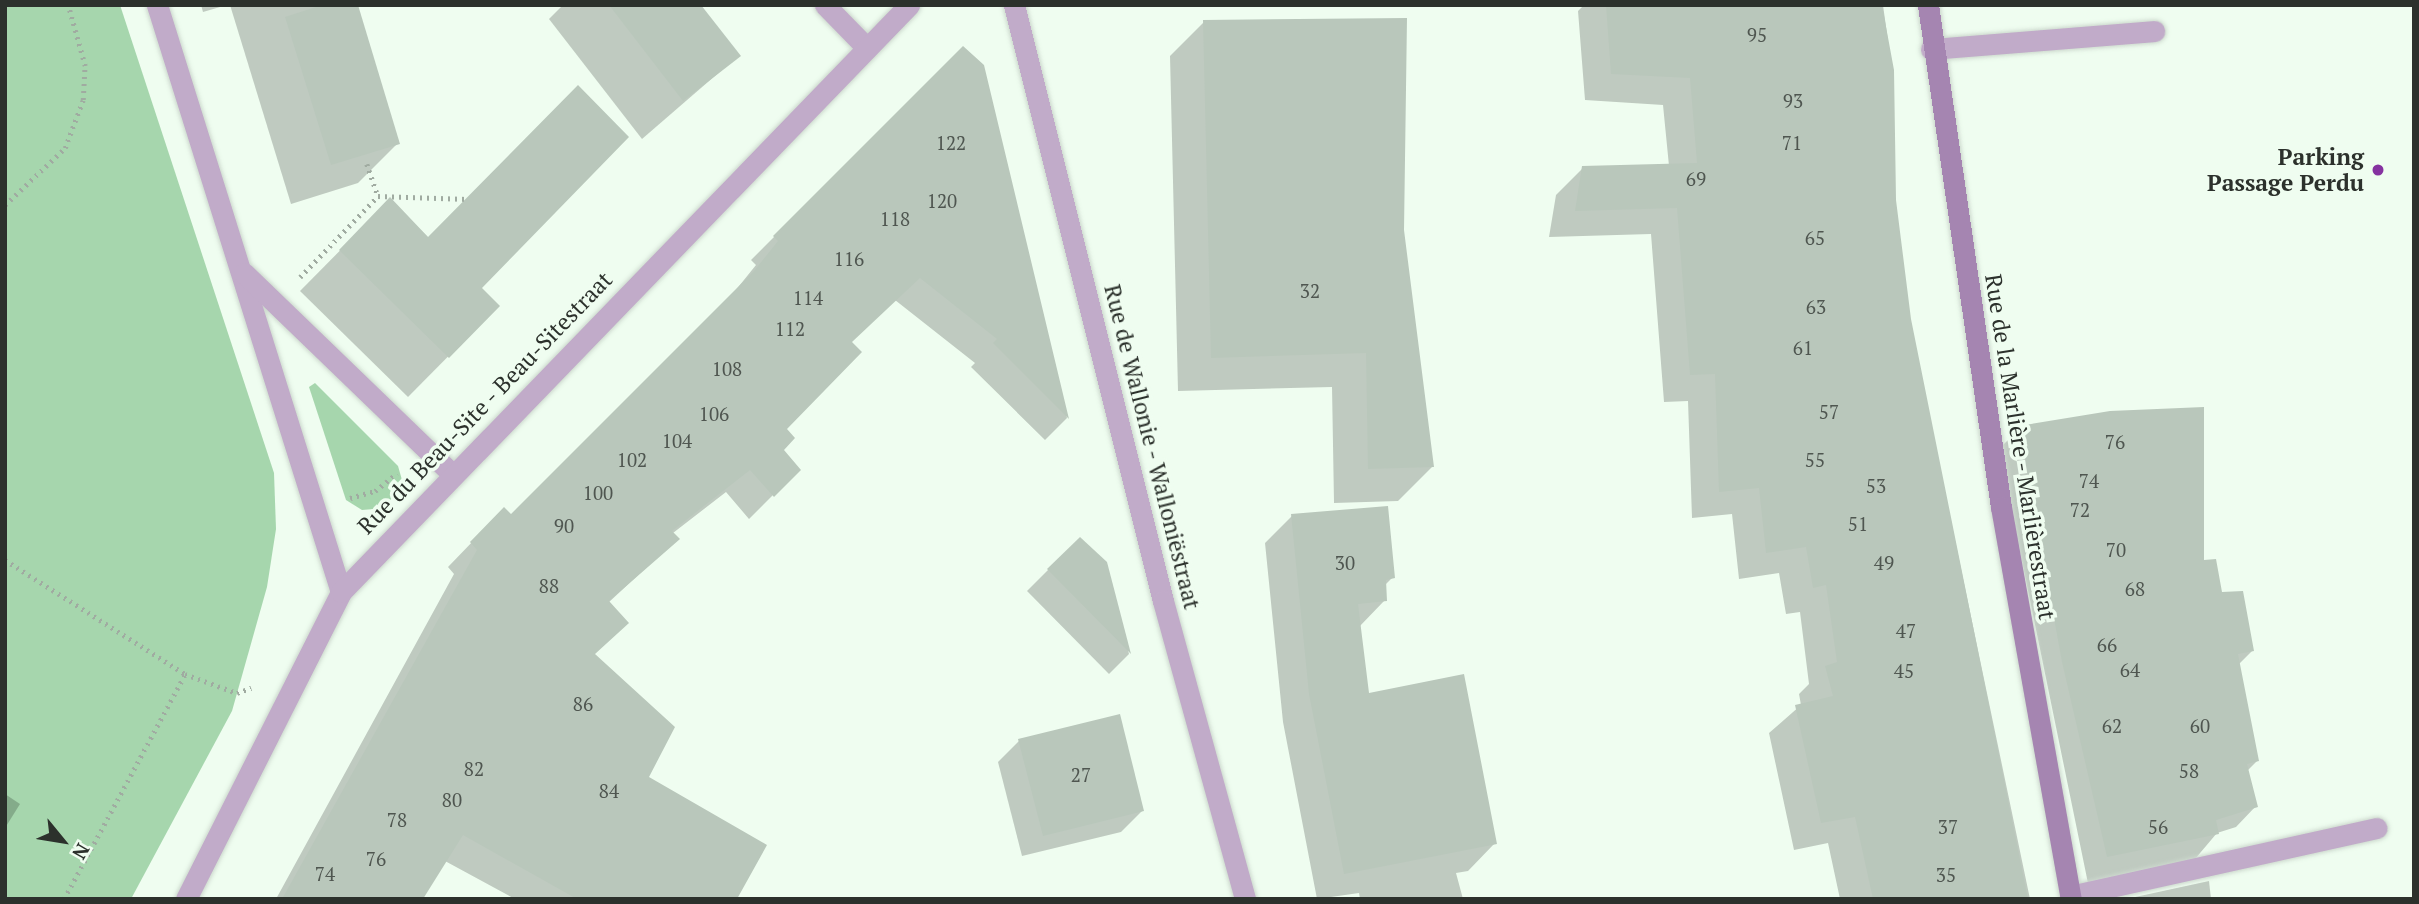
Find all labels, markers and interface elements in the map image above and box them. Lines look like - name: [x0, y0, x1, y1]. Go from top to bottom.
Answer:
- house number: 95: [1747, 24, 1767, 46]
- house number: 93: [1783, 90, 1803, 112]
- house number: 122: [936, 132, 966, 154]
- house number: 71: [1782, 132, 1802, 154]
- place label: Parking Passage Perdu: [2207, 143, 2364, 197]
- marker: Parking Passage Perdu: [2370, 162, 2386, 178]
- house number: 69: [1686, 168, 1706, 190]
- house number: 120: [927, 190, 957, 212]
- house number: 118: [880, 208, 910, 230]
- house number: 65: [1805, 227, 1825, 249]
- house number: 116: [834, 248, 864, 270]
- street label: Rue du Beau-Site - Beau-Sitestraat: [351, 265, 619, 541]
- street label: Rue de la Marlière - Marlièrestraat: [1979, 271, 2061, 623]
- house number: 32: [1300, 280, 1320, 302]
- street label: Rue de Wallonie - Walloniëstraat: [1098, 281, 1206, 613]
- house number: 114: [793, 287, 823, 309]
- house number: 63: [1806, 296, 1826, 318]
- house number: 112: [775, 318, 805, 340]
- house number: 61: [1793, 337, 1813, 359]
- house number: 108: [712, 358, 742, 380]
- house number: 57: [1819, 401, 1839, 423]
- house number: 106: [699, 403, 729, 425]
- house number: 104: [662, 430, 692, 452]
- house number: 76: [2105, 431, 2125, 453]
- house number: 102: [617, 449, 647, 471]
- house number: 55: [1805, 449, 1825, 471]
- house number: 74: [2079, 470, 2099, 492]
- house number: 53: [1866, 475, 1886, 497]
- house number: 100: [583, 482, 613, 504]
- house number: 72: [2070, 499, 2090, 521]
- house number: 51: [1848, 513, 1868, 535]
- house number: 90: [554, 515, 574, 537]
- house number: 70: [2106, 539, 2126, 561]
- house number: 30: [1335, 552, 1355, 574]
- house number: 49: [1874, 552, 1894, 574]
- house number: 88: [539, 575, 559, 597]
- house number: 68: [2125, 578, 2145, 600]
- house number: 47: [1896, 620, 1916, 642]
- house number: 66: [2097, 634, 2117, 656]
- house number: 64: [2120, 659, 2140, 681]
- house number: 45: [1894, 660, 1914, 682]
- house number: 86: [573, 693, 593, 715]
- house number: 62: [2102, 715, 2122, 737]
- house number: 60: [2190, 715, 2210, 737]
- house number: 82: [464, 758, 484, 780]
- house number: 58: [2179, 760, 2199, 782]
- house number: 27: [1071, 764, 1091, 786]
- house number: 84: [599, 780, 619, 802]
- house number: 80: [442, 789, 462, 811]
- north arrow: [28, 806, 98, 876]
- house number: 78: [387, 809, 407, 831]
- house number: 37: [1938, 816, 1958, 838]
- house number: 56: [2148, 816, 2168, 838]
- text: N: [67, 839, 96, 864]
- house number: 76: [366, 848, 386, 870]
- house number: 74: [315, 863, 335, 885]
- house number: 35: [1936, 864, 1956, 886]

